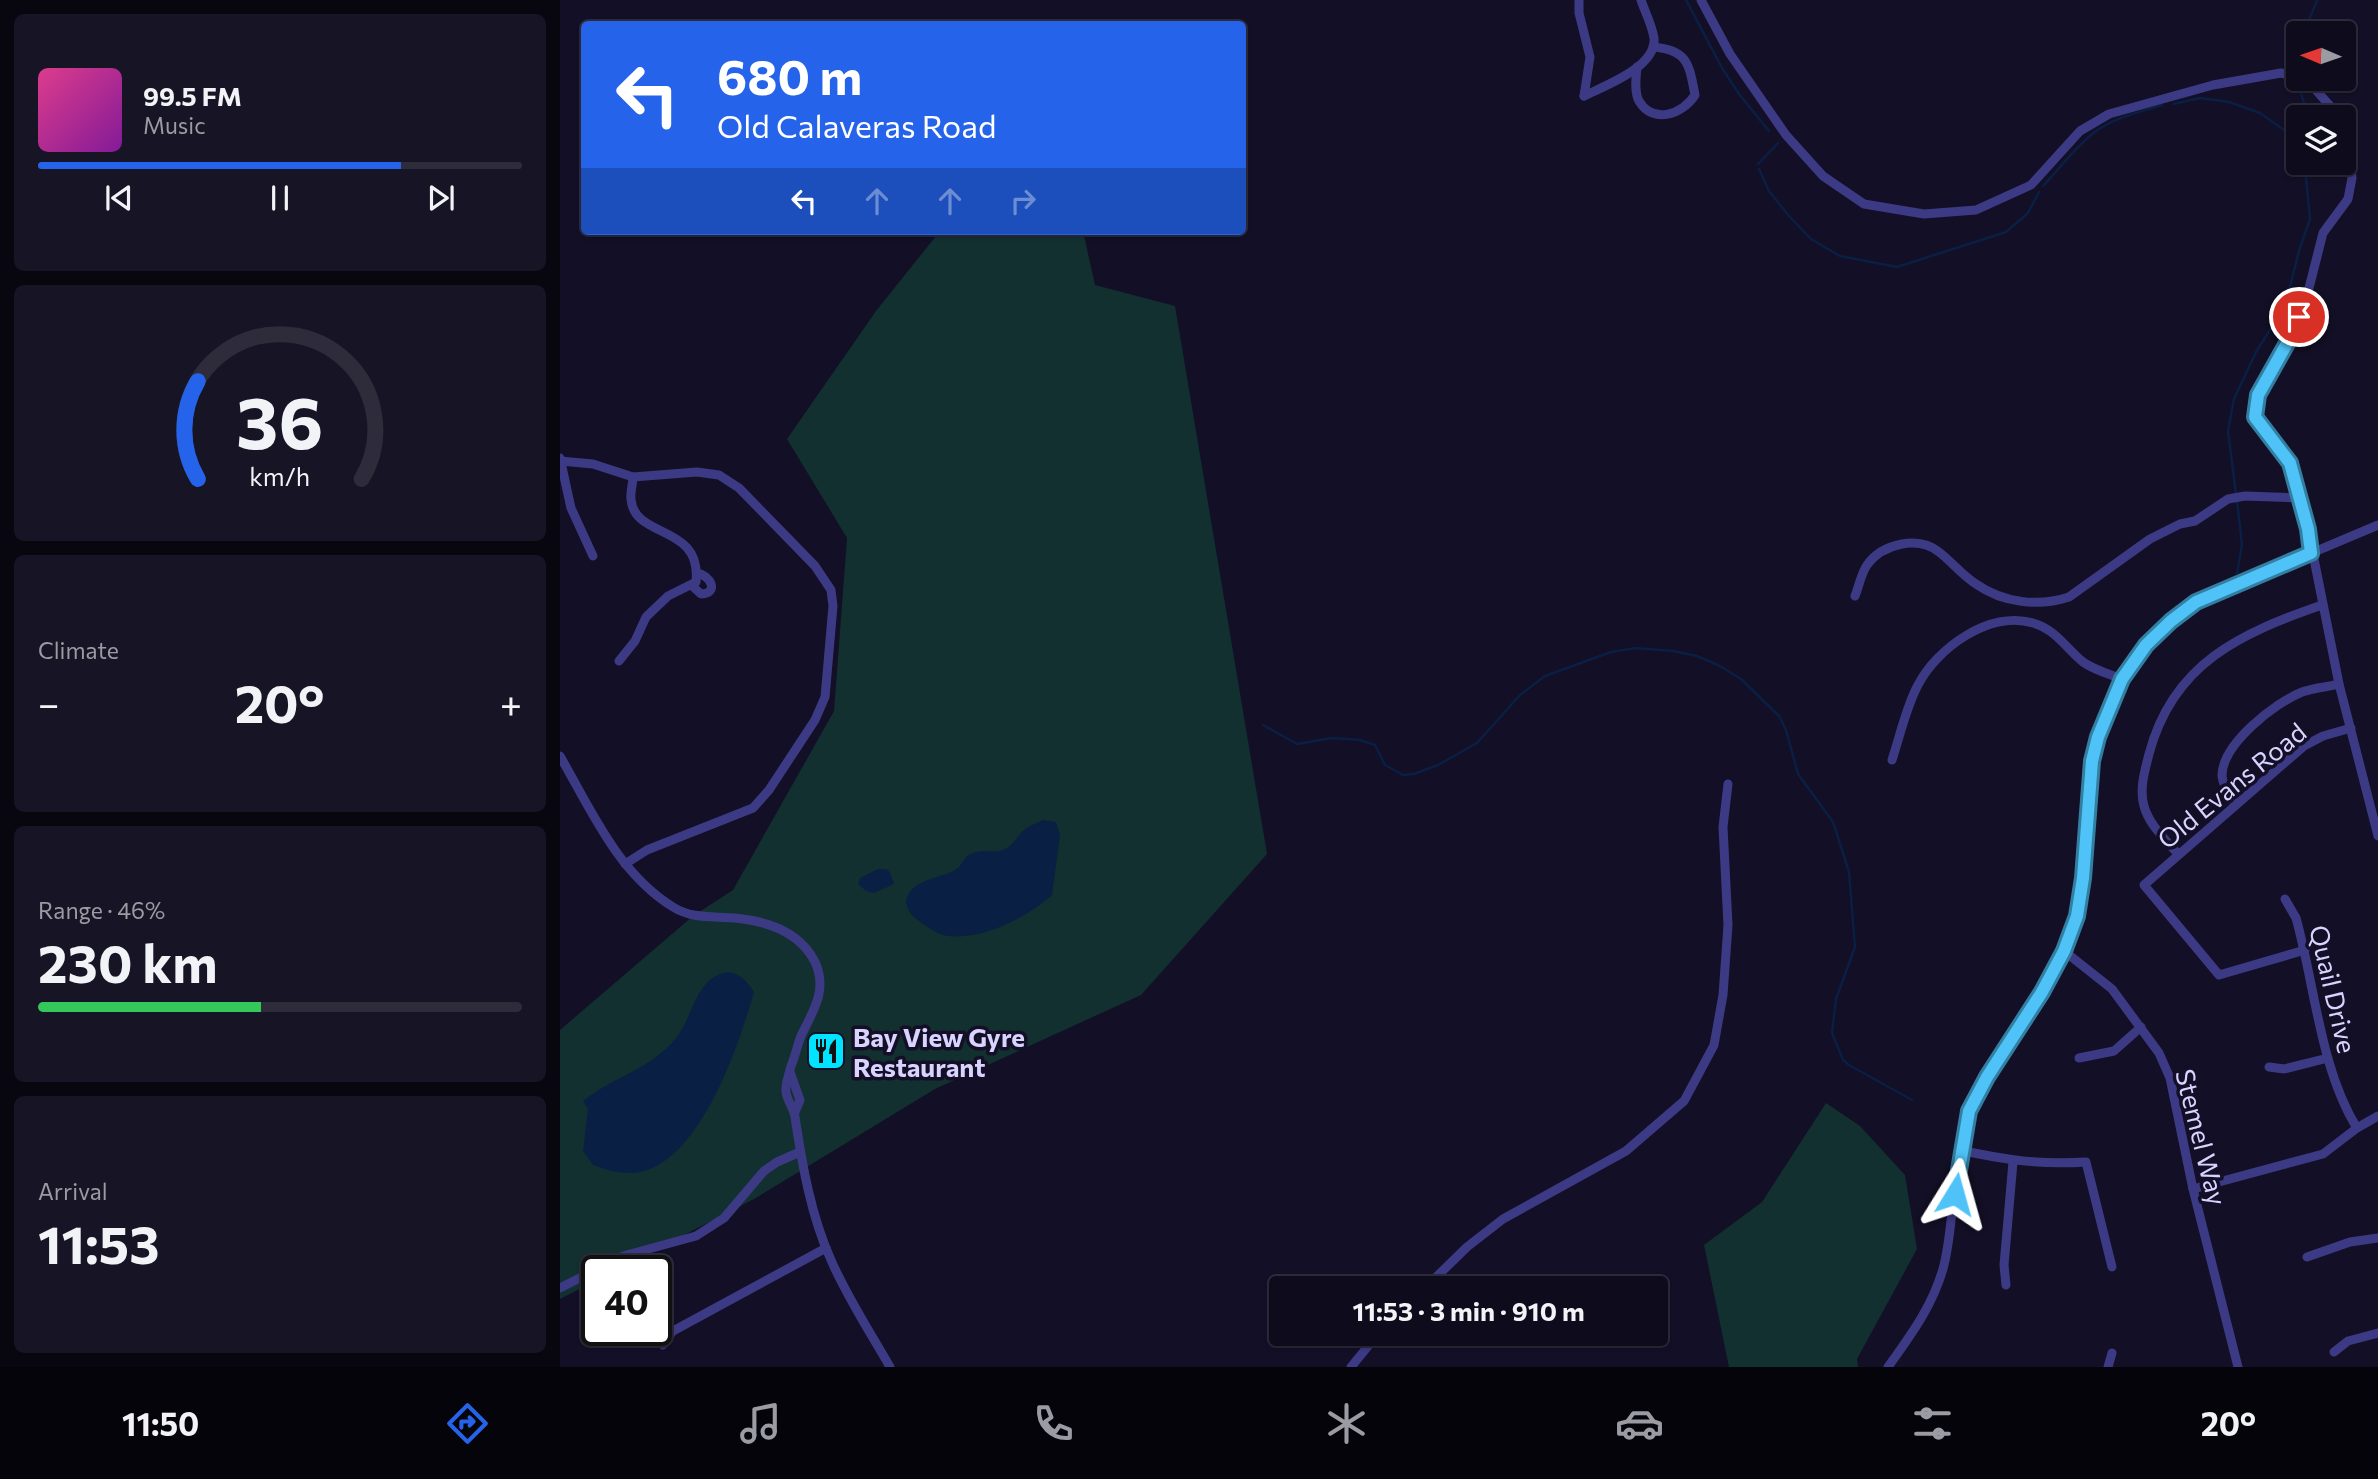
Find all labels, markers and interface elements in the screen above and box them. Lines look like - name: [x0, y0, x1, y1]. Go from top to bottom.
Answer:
- north arrow: [2286, 21, 2356, 91]
- map controls: [2286, 21, 2356, 175]
- text: 680 m: [717, 45, 862, 105]
- icon: left: [602, 49, 693, 140]
- text: 99.5 FM: [143, 80, 242, 111]
- text: Old Calaveras Road: [717, 105, 996, 145]
- button: layers: [2286, 105, 2356, 175]
- text: Music: [143, 111, 206, 139]
- icon: previous: [100, 179, 138, 217]
- icon: pause: [261, 179, 299, 217]
- icon: next: [422, 179, 460, 217]
- icon: left: [785, 182, 823, 220]
- icon: ahead: [858, 182, 896, 220]
- icon: ahead: [931, 182, 969, 220]
- icon: right: [1004, 182, 1042, 220]
- pin: [2269, 287, 2329, 347]
- icon: arrive: [2280, 298, 2318, 336]
- text: 36: [236, 375, 324, 464]
- text: km/h: [250, 461, 310, 491]
- text: Climate: [38, 636, 119, 664]
- text: 20°: [235, 670, 325, 734]
- text: −: [38, 679, 60, 726]
- text: +: [500, 679, 522, 726]
- street label: Old Evans Road: [2151, 716, 2311, 854]
- text: Range · 46%: [38, 896, 165, 924]
- street label: Quail Drive: [2304, 922, 2364, 1056]
- text: 230 km: [38, 930, 218, 994]
- place label: Bay View Gyre Restaurant: [853, 1021, 1025, 1082]
- restaurant icon: Bay View Gyre Restaurant: [805, 1030, 847, 1072]
- street label: Stemel Way: [2170, 1066, 2234, 1208]
- position arrow: [1918, 1157, 1992, 1231]
- text: Arrival: [38, 1177, 108, 1205]
- text: 11:53: [38, 1211, 159, 1275]
- speed limit sign: 40: [581, 1255, 672, 1346]
- text: 11:53 · 3 min · 910 m: [1352, 1295, 1585, 1326]
- icon: directions: [443, 1399, 492, 1448]
- icon: music: [736, 1399, 785, 1448]
- icon: phone: [1029, 1399, 1078, 1448]
- icon: climate: [1322, 1399, 1371, 1448]
- icon: car: [1615, 1399, 1664, 1448]
- icon: filters: [1908, 1399, 1957, 1448]
- text: 11:50: [122, 1403, 199, 1443]
- text: 20°: [2201, 1403, 2256, 1443]

